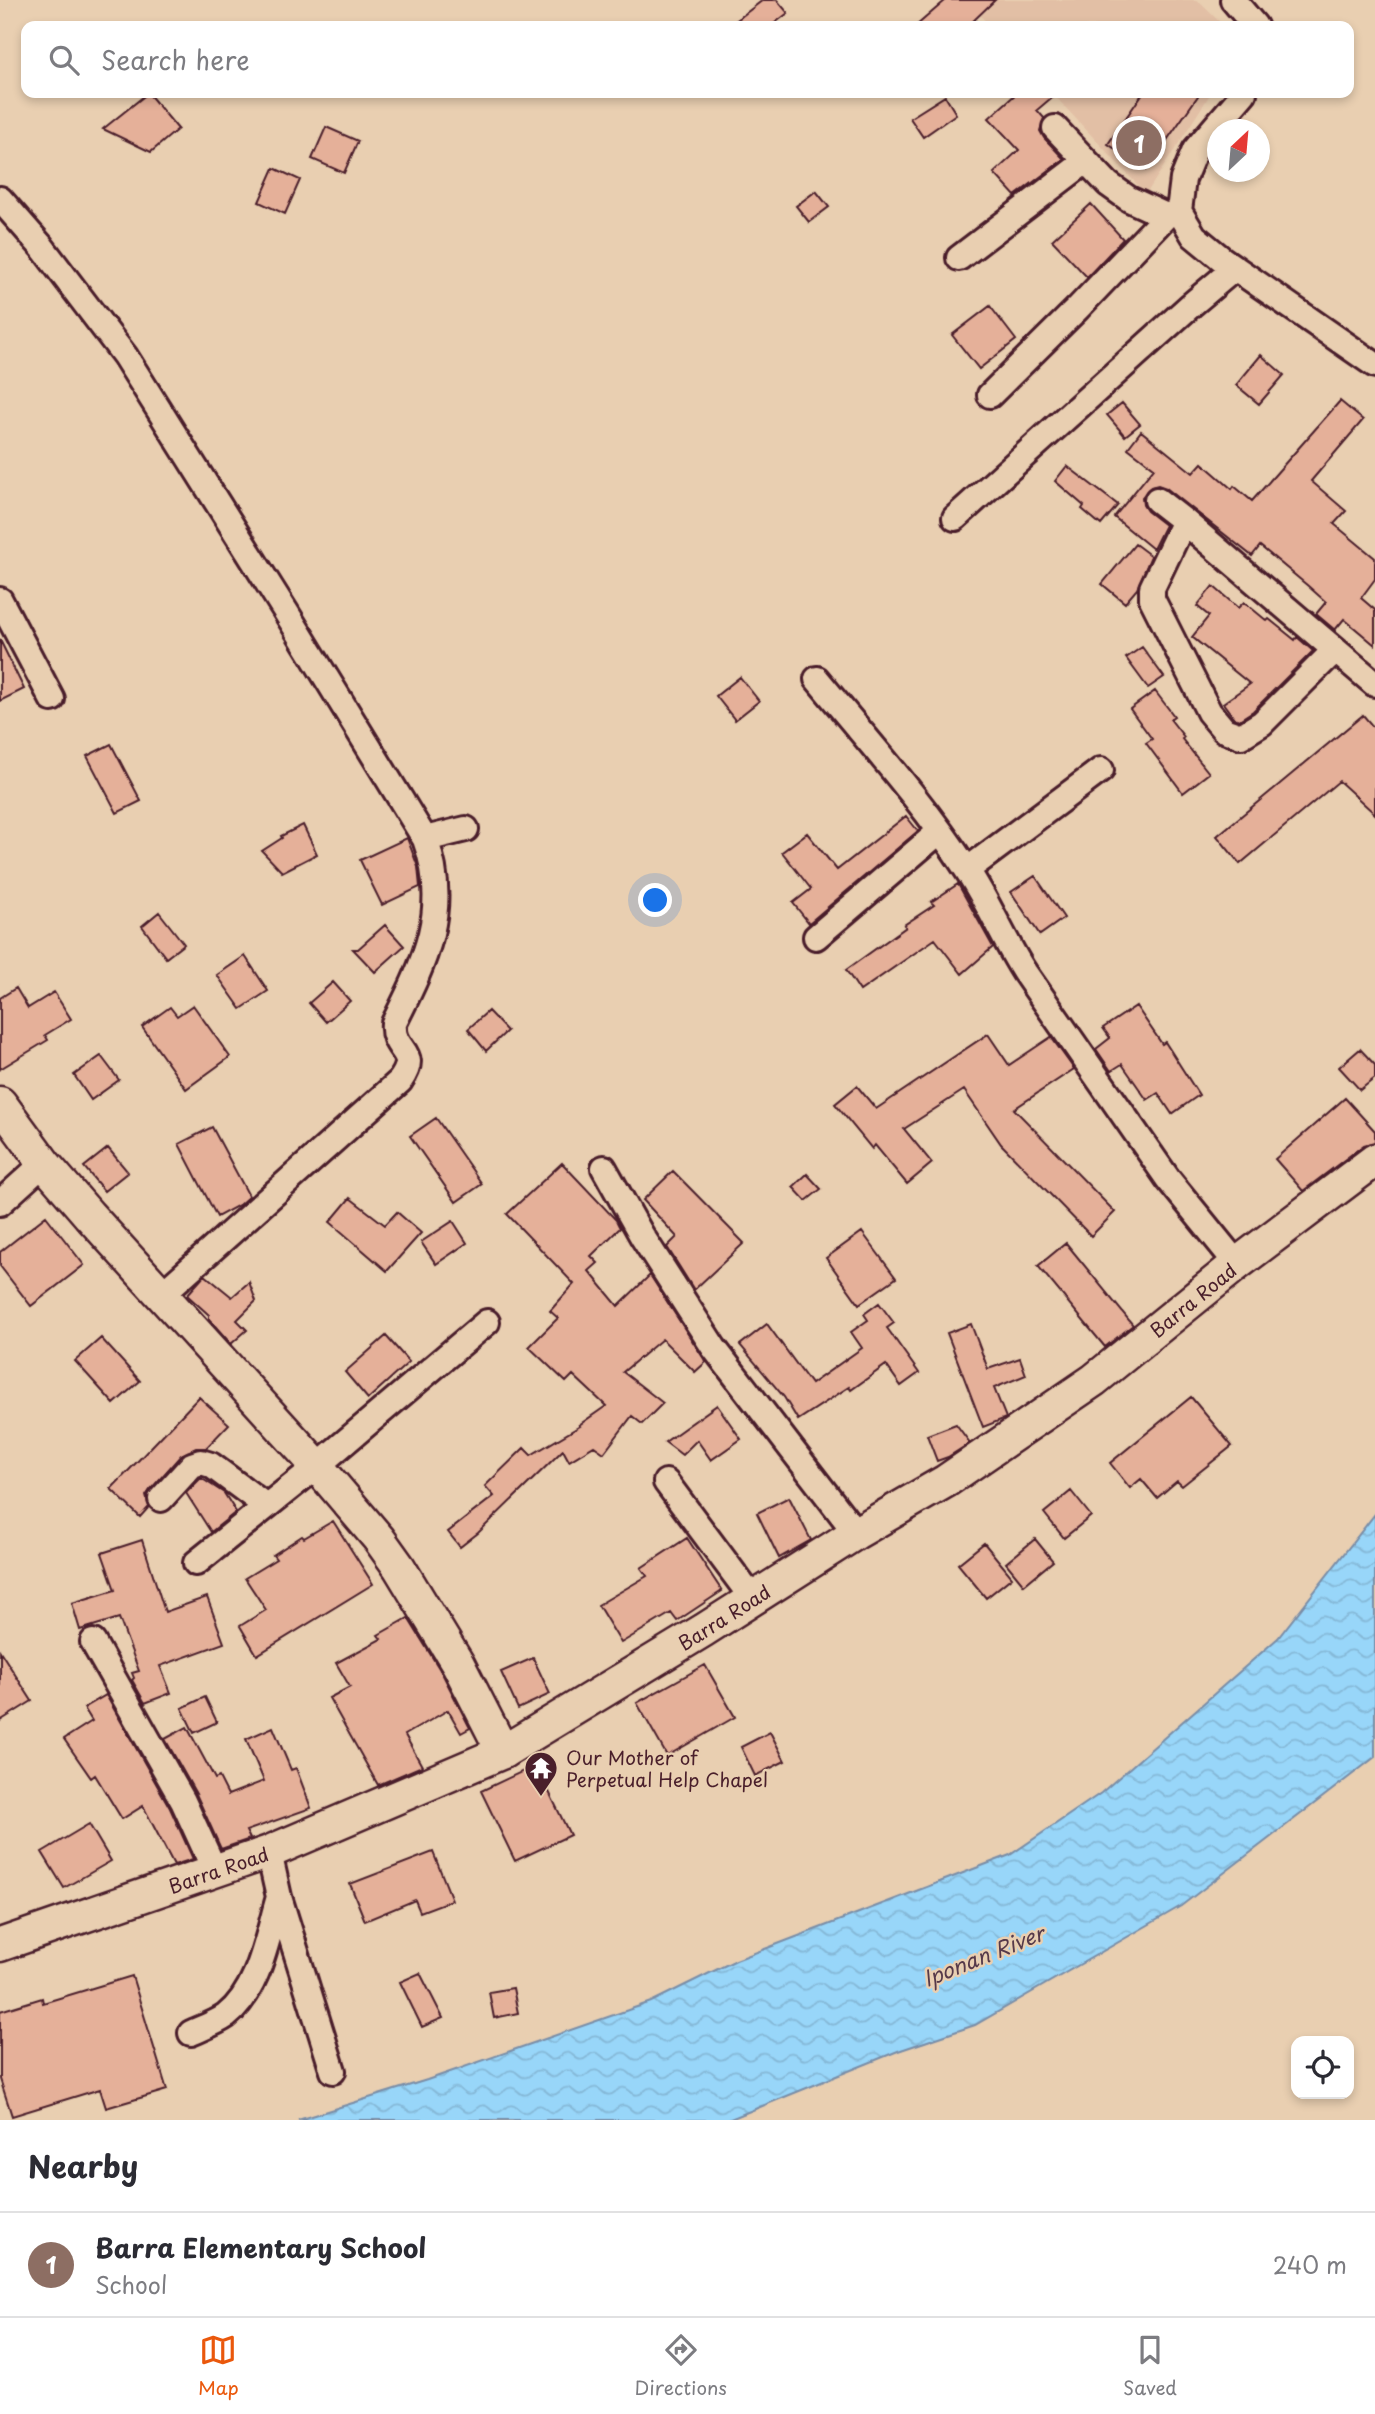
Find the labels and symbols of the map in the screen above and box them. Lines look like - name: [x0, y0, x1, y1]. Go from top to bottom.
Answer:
- pin: 1: [1116, 117, 1162, 169]
- north arrow: [1207, 119, 1270, 182]
- your location: [638, 883, 672, 917]
- street label: Barra Road: [1144, 1256, 1242, 1344]
- street label: Barra Road: [672, 1577, 776, 1657]
- place label: Our Mother of Perpetual Help Chapel: [566, 1743, 768, 1793]
- temple icon: Our Mother of Perpetual Help Chapel: [522, 1749, 560, 1798]
- street label: Barra Road: [164, 1839, 272, 1900]
- water label: Iponan River: [918, 1915, 1051, 1994]

